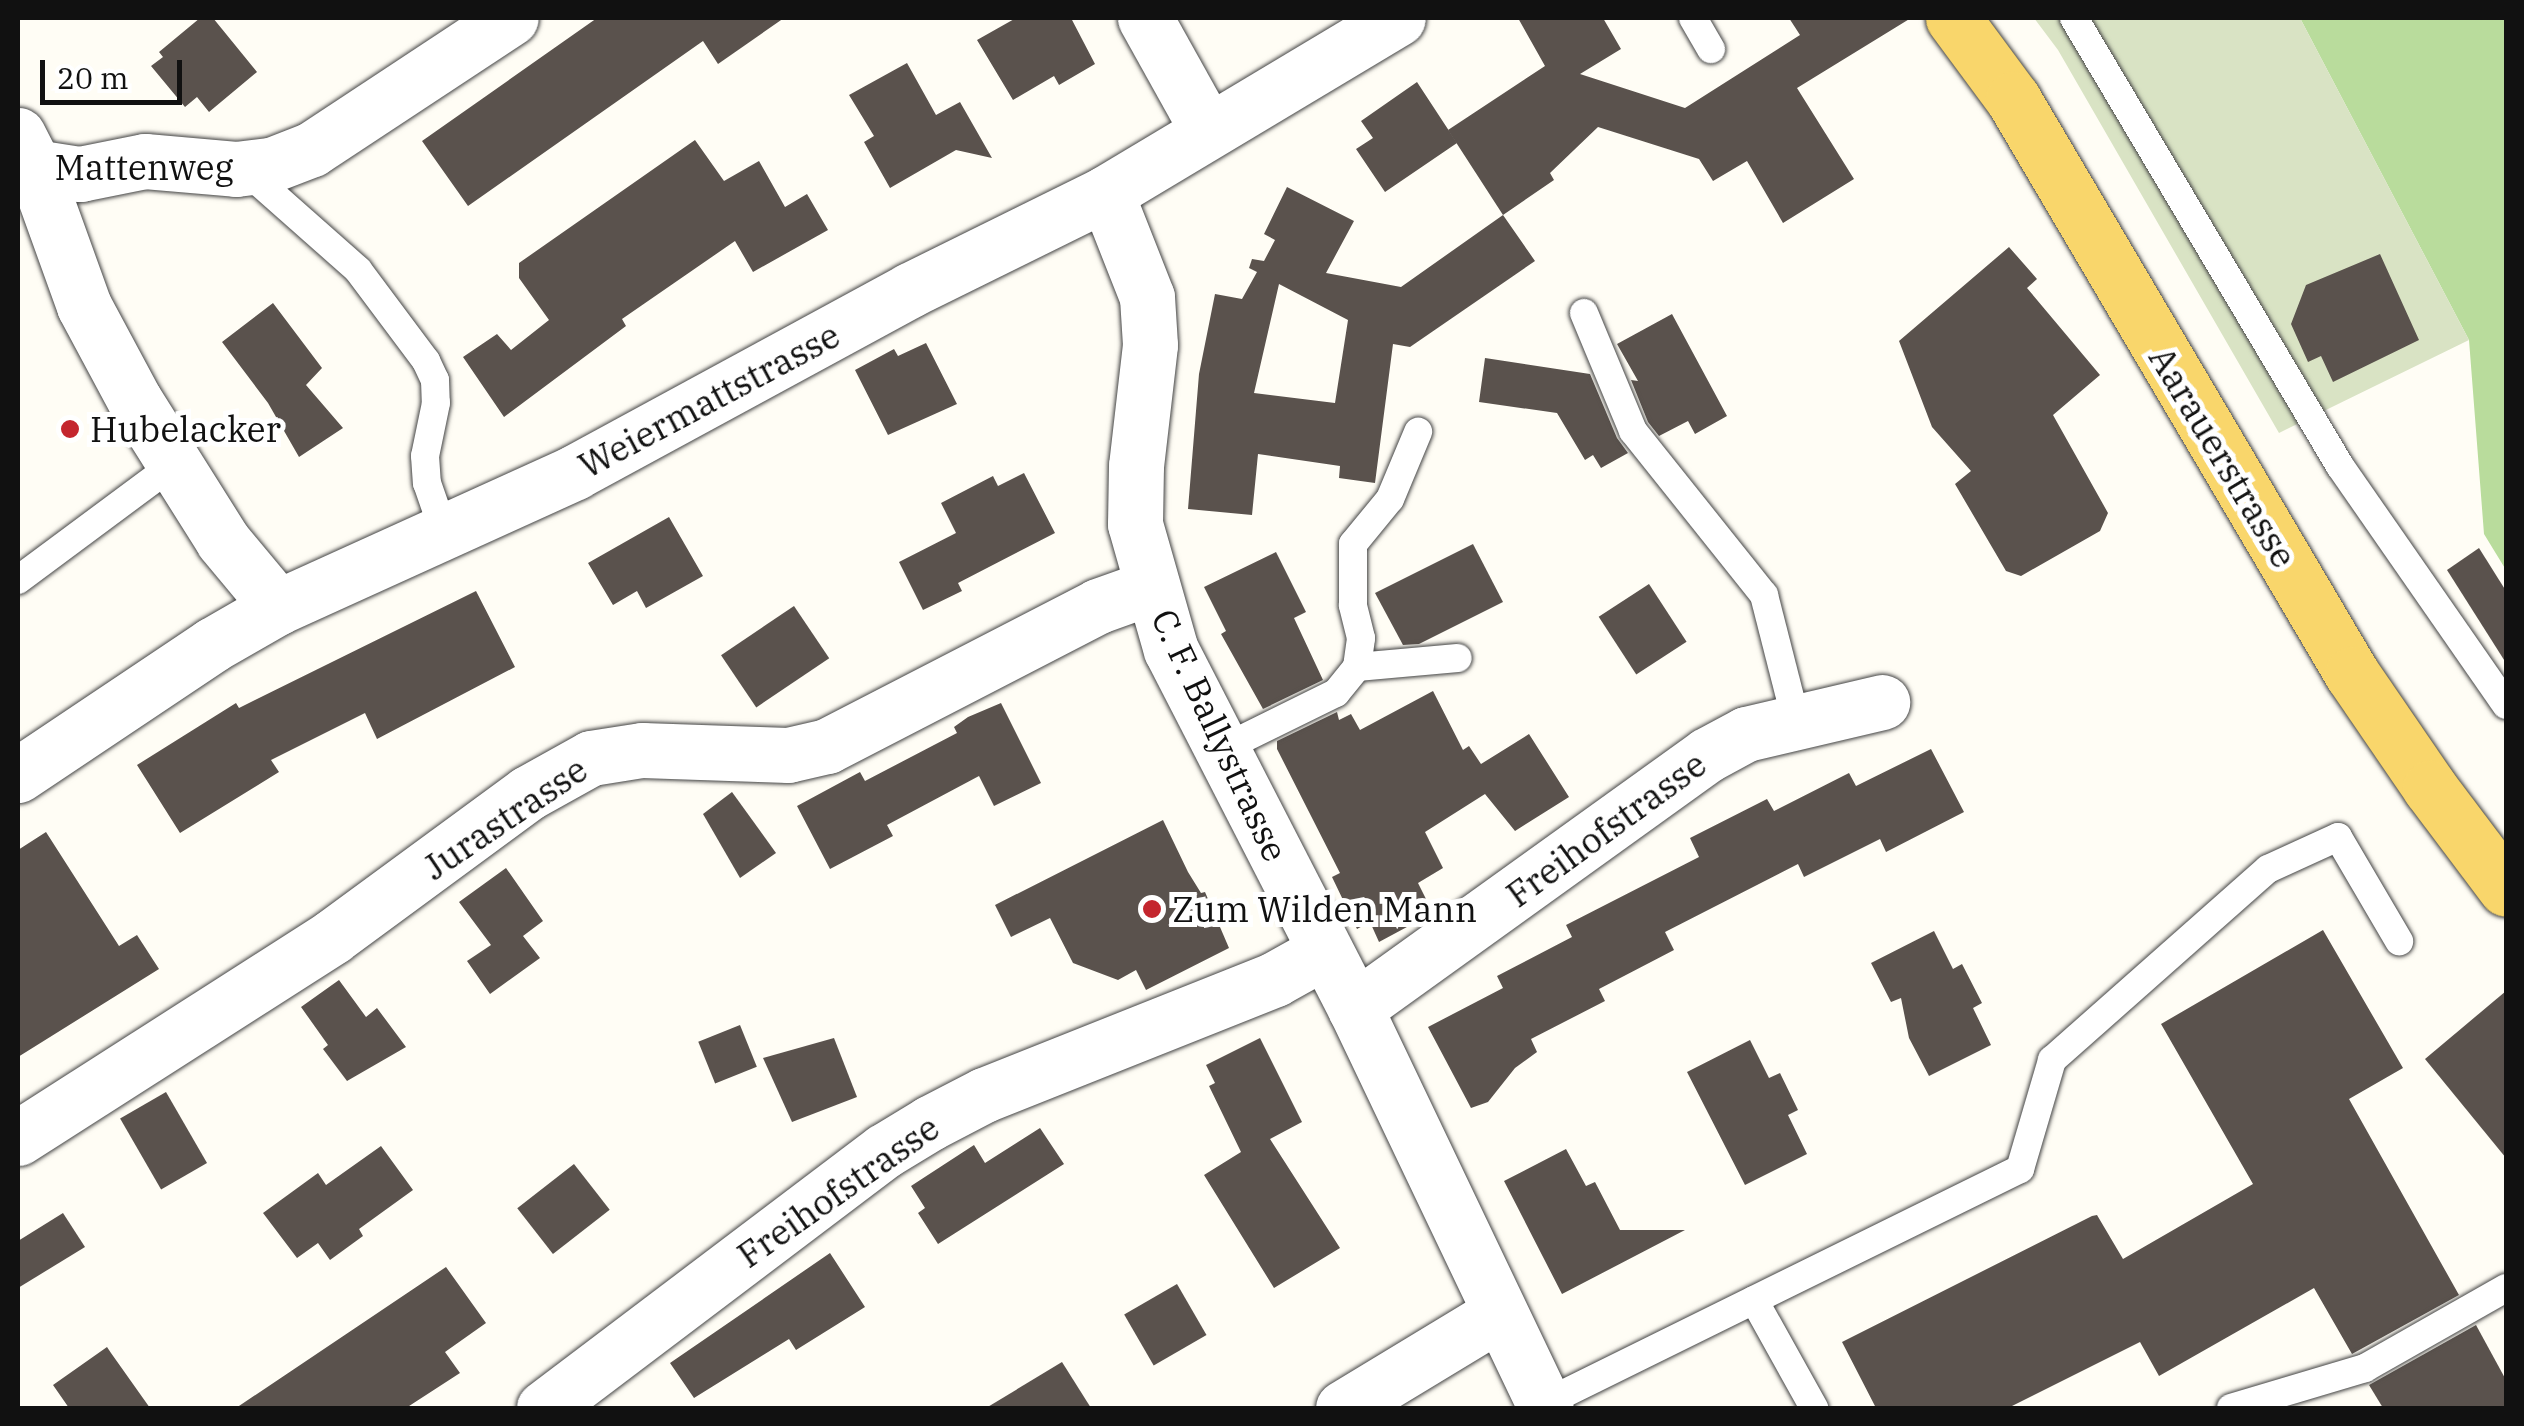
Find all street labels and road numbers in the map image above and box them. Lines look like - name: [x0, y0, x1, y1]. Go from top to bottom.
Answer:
- street label: Mattenweg: [54, 146, 234, 188]
- street label: Weiermattstrasse: [571, 314, 847, 486]
- street label: Aarauerstrasse: [2141, 339, 2305, 575]
- street label: C. F. Ballystrasse: [1143, 602, 1297, 868]
- street label: Freihofstrasse: [1498, 743, 1714, 915]
- street label: Jurastrasse: [415, 748, 595, 888]
- street label: Freihofstrasse: [729, 1106, 947, 1276]

